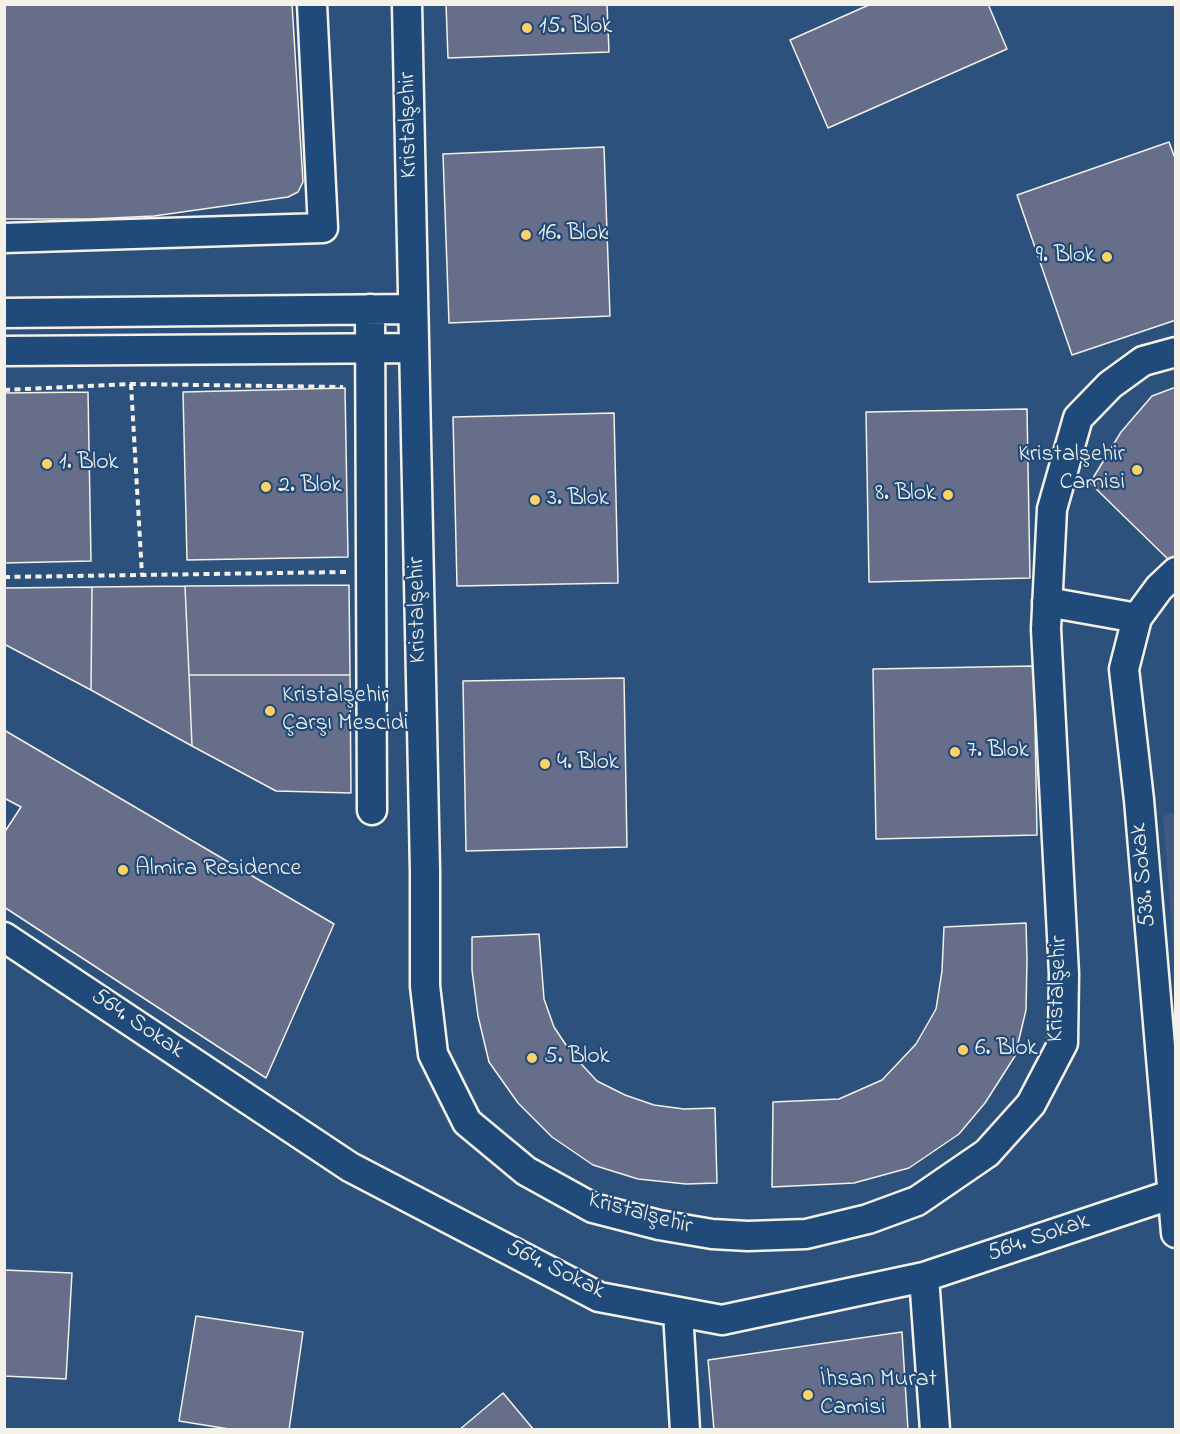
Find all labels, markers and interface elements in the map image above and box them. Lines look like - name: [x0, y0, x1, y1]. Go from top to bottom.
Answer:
- place label: 15. Blok: [539, 14, 612, 42]
- marker: 15. Blok: [520, 21, 534, 35]
- street label: Kristalşehir: [395, 71, 425, 179]
- place label: 16. Blok: [538, 221, 608, 249]
- marker: 16. Blok: [519, 228, 533, 242]
- place label: 9. Blok: [1036, 243, 1095, 271]
- marker: 9. Blok: [1100, 250, 1114, 264]
- place label: Kristalşehir Camisi: [1018, 442, 1125, 498]
- place label: 1. Blok: [59, 450, 119, 478]
- marker: 1. Blok: [40, 457, 54, 471]
- marker: Kristalşehir Camisi: [1130, 463, 1144, 477]
- place label: 2. Blok: [278, 473, 342, 501]
- marker: 2. Blok: [259, 480, 273, 494]
- place label: 8. Blok: [875, 481, 936, 509]
- place label: 3. Blok: [547, 486, 609, 514]
- marker: 8. Blok: [941, 488, 955, 502]
- marker: 3. Blok: [528, 493, 542, 507]
- street label: Kristalşehir: [404, 556, 434, 664]
- place label: Kristalşehir Çarşı Mescidi: [282, 683, 408, 739]
- marker: Kristalşehir Çarşı Mescidi: [263, 704, 277, 718]
- place label: 7. Blok: [967, 738, 1029, 766]
- marker: 7. Blok: [948, 745, 962, 759]
- place label: 4. Blok: [557, 750, 619, 778]
- marker: 4. Blok: [538, 757, 552, 771]
- street label: 538. Sokak: [1126, 822, 1164, 928]
- place label: Almira Residence: [135, 856, 301, 884]
- marker: Almira Residence: [116, 863, 130, 877]
- street label: Kristalşehir: [1043, 935, 1075, 1043]
- street label: 564. Sokak: [85, 983, 189, 1067]
- place label: 6. Blok: [975, 1036, 1037, 1064]
- marker: 6. Blok: [956, 1043, 970, 1057]
- place label: 5. Blok: [544, 1044, 610, 1072]
- marker: 5. Blok: [525, 1051, 539, 1065]
- street label: Kristalşehir: [585, 1187, 695, 1243]
- street label: 564. Sokak: [984, 1208, 1094, 1270]
- street label: 564. Sokak: [501, 1235, 609, 1307]
- place label: İhsan Murat Camisi: [820, 1367, 937, 1423]
- marker: İhsan Murat Camisi: [801, 1388, 815, 1402]

